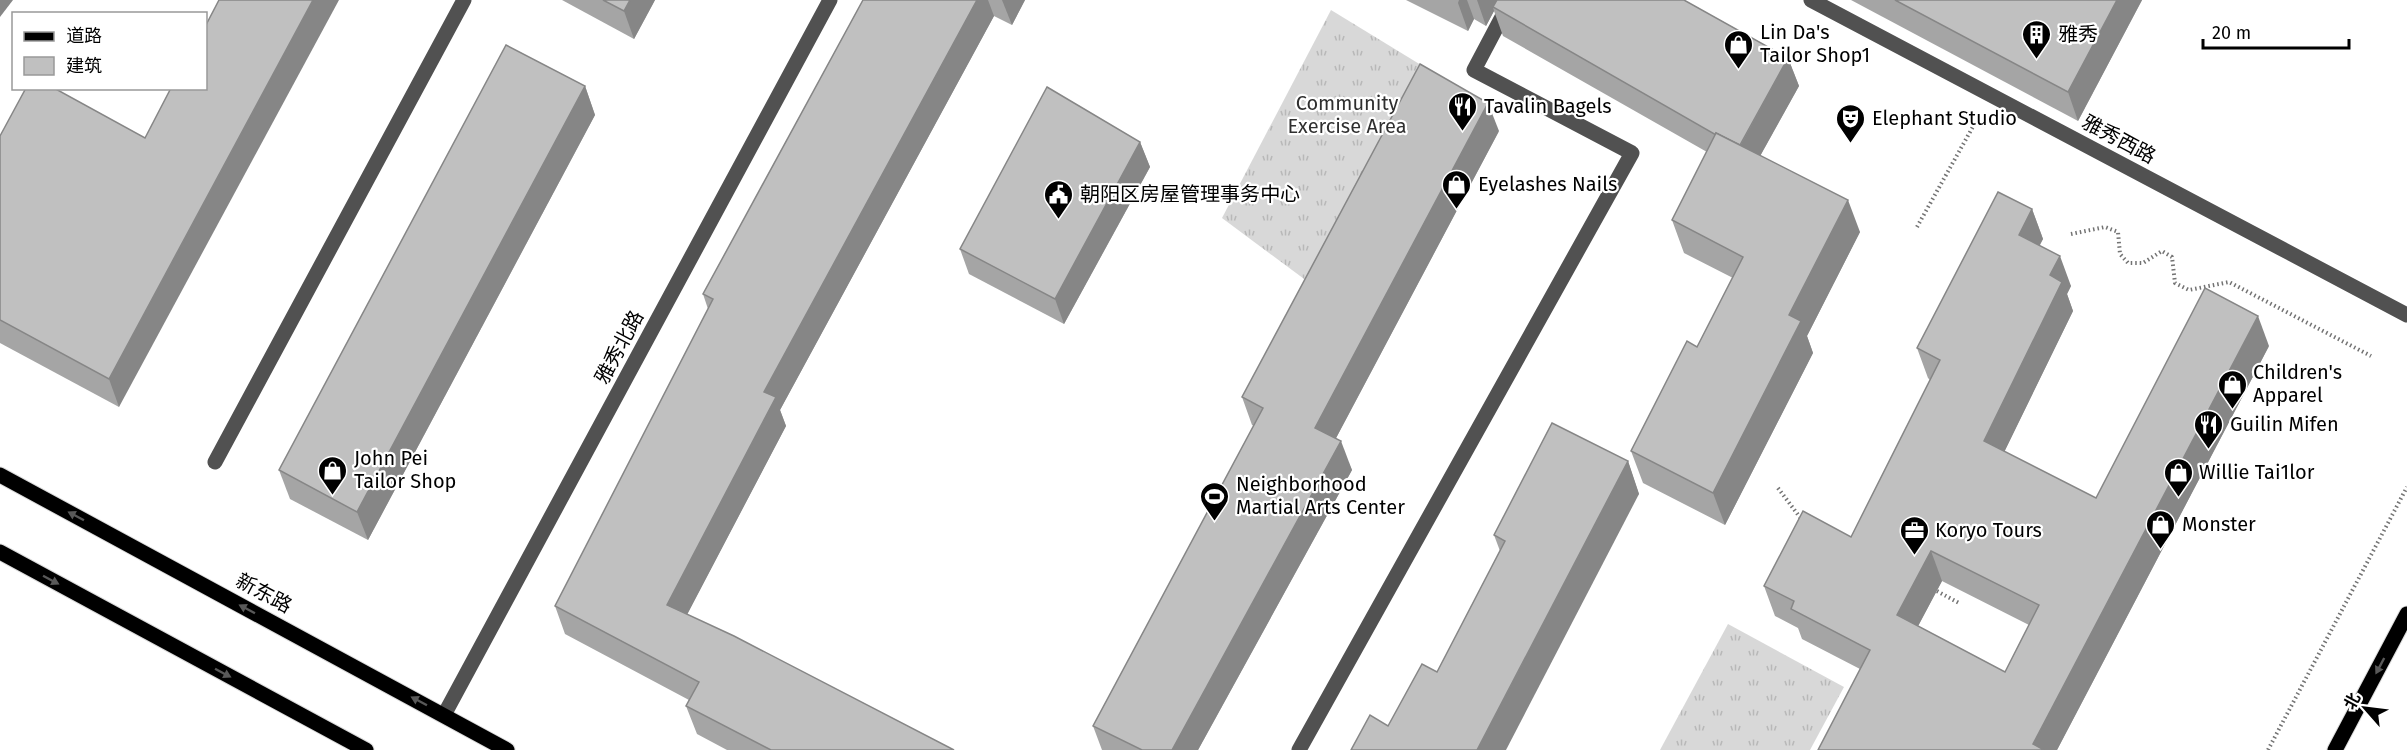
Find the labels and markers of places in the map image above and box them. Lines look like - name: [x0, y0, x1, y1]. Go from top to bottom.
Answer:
- building icon: 雅秀: [2021, 18, 2053, 60]
- place label: Lin Da's Tailor Shop1: [1760, 20, 1870, 67]
- place label: 雅秀: [2058, 22, 2098, 46]
- shop icon: Lin Da's Tailor Shop1: [1723, 28, 1755, 70]
- restaurant icon: Tavalin Bagels: [1447, 90, 1479, 132]
- place label: Tavalin Bagels: [1484, 94, 1612, 118]
- theatre icon: Elephant Studio: [1835, 102, 1867, 144]
- place label: Elephant Studio: [1872, 106, 2017, 130]
- shop icon: Eyelashes Nails: [1441, 168, 1473, 210]
- place label: Eyelashes Nails: [1478, 172, 1617, 196]
- public building icon: 朝阳区房屋管理事务中心: [1043, 178, 1075, 220]
- place label: 朝阳区房屋管理事务中心: [1080, 182, 1300, 206]
- place label: Children's Apparel: [2253, 360, 2342, 407]
- shop icon: Children's Apparel: [2216, 368, 2248, 410]
- restaurant icon: Guilin Mifen: [2193, 408, 2225, 450]
- place label: Guilin Mifen: [2230, 412, 2339, 436]
- place label: John Pei Tailor Shop: [354, 446, 457, 493]
- shop icon: John Pei Tailor Shop: [317, 454, 349, 496]
- shop icon: Willie Tai1lor: [2162, 456, 2194, 498]
- place label: Willie Tai1lor: [2199, 460, 2315, 484]
- place label: Neighborhood Martial Arts Center: [1236, 472, 1405, 519]
- sports icon: Neighborhood Martial Arts Center: [1199, 480, 1231, 522]
- shop icon: Monster: [2145, 508, 2177, 550]
- place label: Monster: [2182, 512, 2256, 536]
- office icon: Koryo Tours: [1898, 514, 1930, 556]
- place label: Koryo Tours: [1935, 518, 2042, 542]

